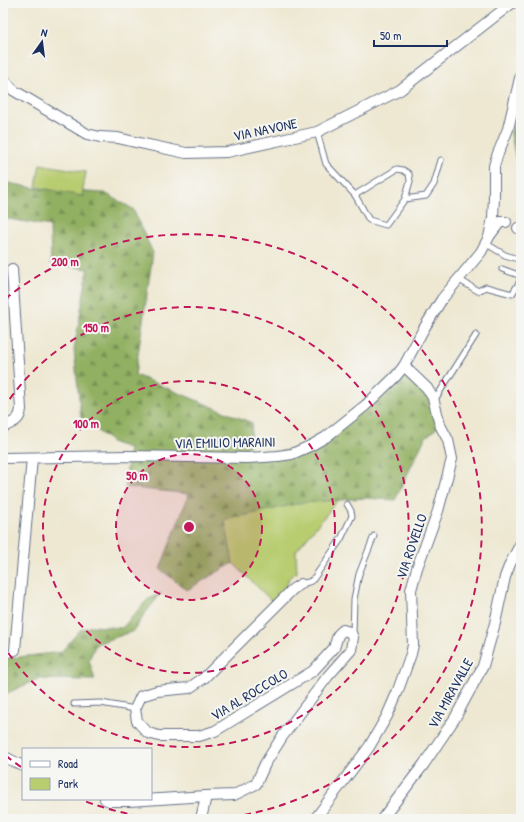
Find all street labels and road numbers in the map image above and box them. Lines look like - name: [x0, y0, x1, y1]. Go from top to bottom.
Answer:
- street label: VIA NAVONE: [231, 113, 299, 145]
- street label: VIA EMILIO MARAINI: [174, 432, 276, 452]
- street label: VIA ROVELLO: [391, 511, 431, 581]
- street label: VIA MIRAVALLE: [423, 655, 477, 731]
- street label: VIA AL ROCCOLO: [207, 663, 291, 724]

